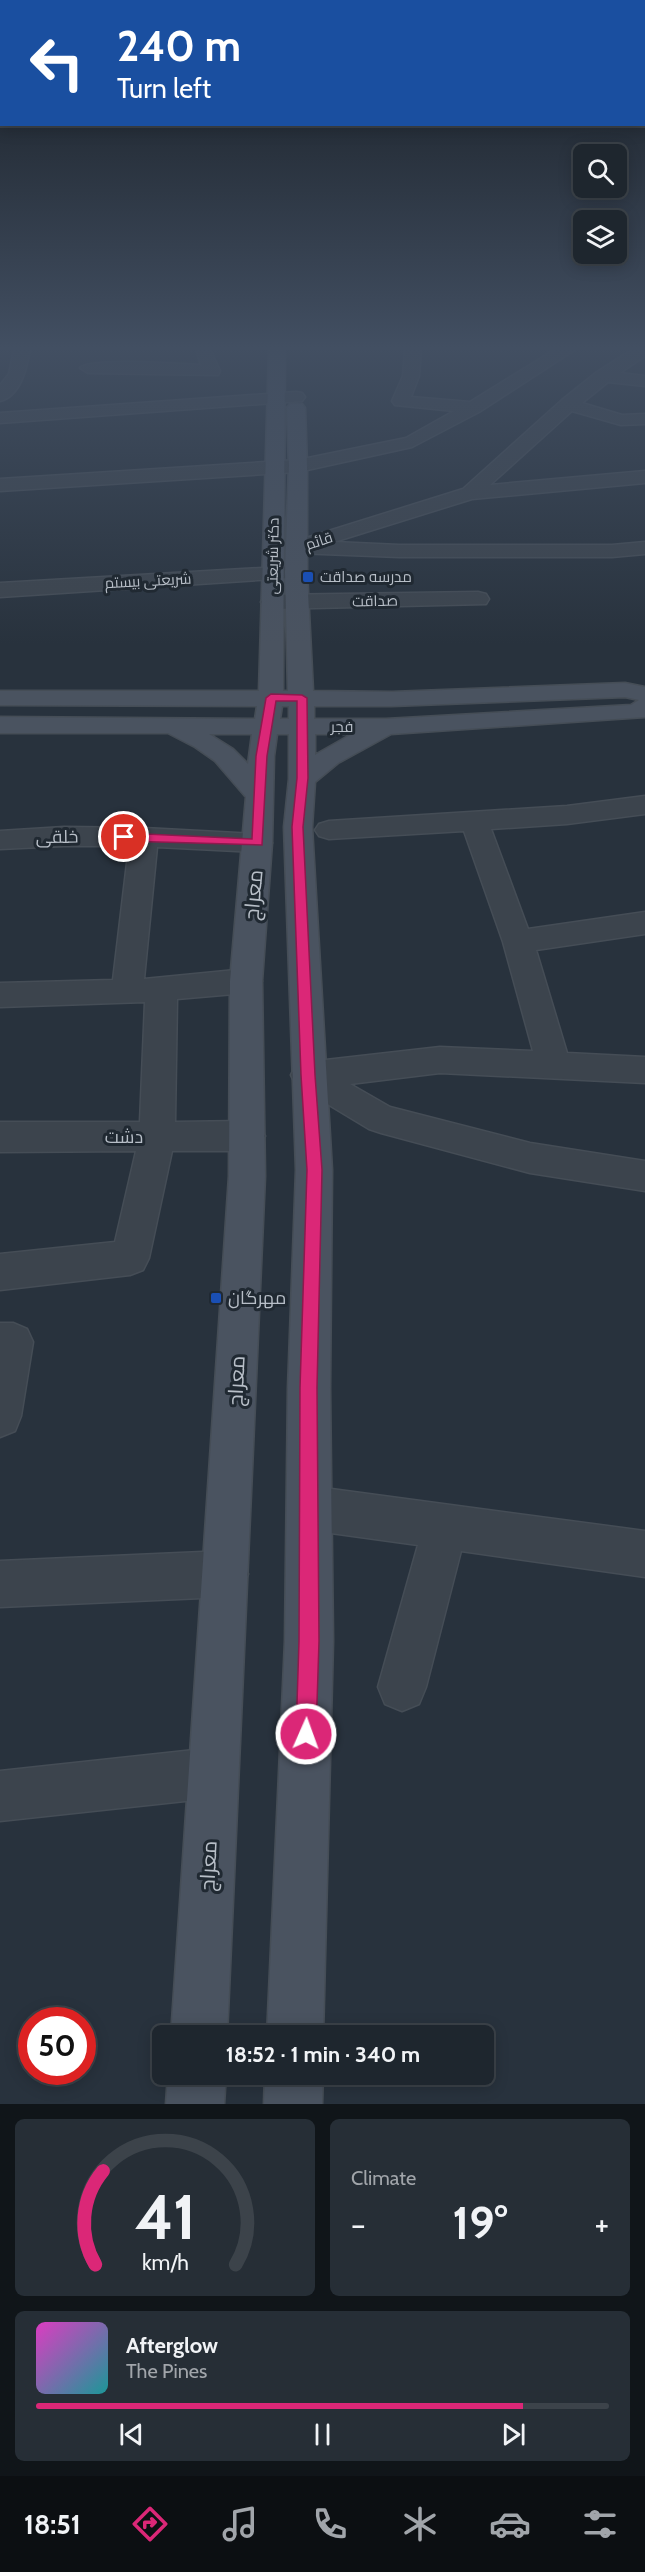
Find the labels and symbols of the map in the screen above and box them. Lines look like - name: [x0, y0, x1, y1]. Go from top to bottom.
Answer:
- street label: دکتر شریعتی: [263, 517, 284, 595]
- street label: قائم: [303, 528, 335, 555]
- place label: مدرسه صداقت: [320, 568, 412, 586]
- street label: شریعتی بیستم: [104, 570, 192, 593]
- marker: مدرسه صداقت: [301, 570, 315, 584]
- street label: صداقت: [352, 592, 398, 610]
- street label: فجر: [330, 718, 353, 736]
- pin: [98, 811, 149, 862]
- street label: خلقی: [35, 826, 79, 848]
- street label: معراج: [238, 869, 270, 922]
- street label: دشت: [105, 1126, 143, 1148]
- place label: مهرگان: [228, 1287, 286, 1309]
- marker: مهرگان: [209, 1291, 223, 1305]
- street label: معراج: [222, 1355, 252, 1407]
- position arrow: [274, 1702, 338, 1766]
- street label: معراج: [194, 1840, 224, 1892]
- speed limit sign: 50: [18, 2007, 96, 2085]

